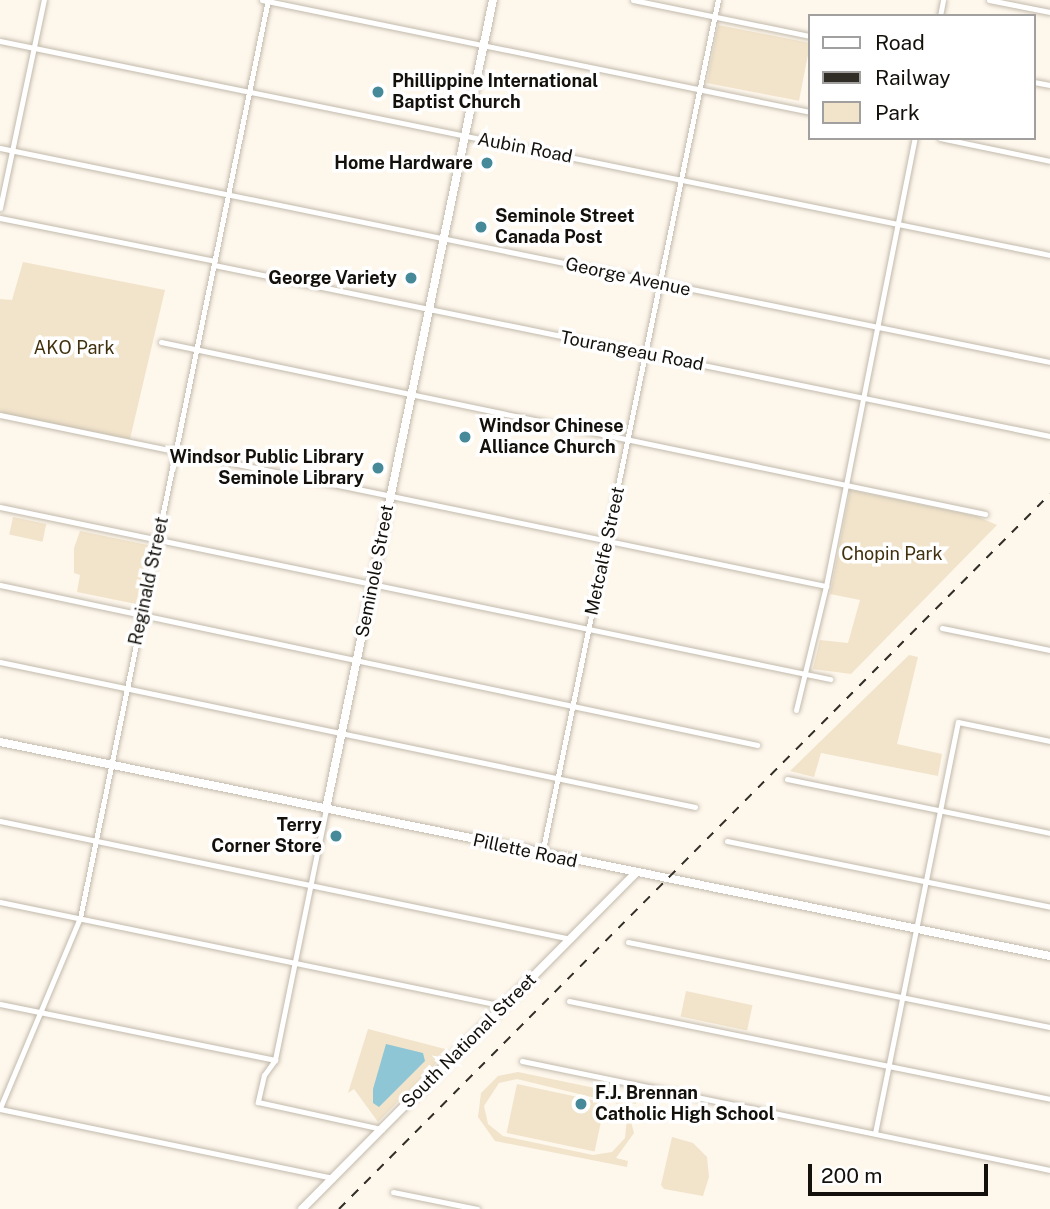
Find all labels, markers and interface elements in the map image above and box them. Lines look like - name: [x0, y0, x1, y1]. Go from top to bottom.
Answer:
- legend: [808, 14, 1036, 140]
- text: Road: [875, 30, 925, 55]
- text: Railway: [875, 65, 951, 90]
- place label: Phillippine International Baptist Church: [392, 71, 598, 114]
- marker: Phillippine International Baptist Church: [370, 84, 386, 100]
- text: Park: [875, 100, 920, 125]
- street label: Aubin Road: [476, 128, 574, 168]
- place label: Home Hardware: [334, 152, 473, 174]
- marker: Home Hardware: [479, 155, 495, 171]
- place label: Seminole Street Canada Post: [495, 206, 635, 248]
- marker: Seminole Street Canada Post: [473, 219, 489, 235]
- street label: George Avenue: [563, 253, 693, 301]
- place label: George Variety: [268, 267, 397, 289]
- marker: George Variety: [403, 270, 419, 286]
- street label: Tourangeau Road: [558, 327, 706, 375]
- park label: AKO Park: [33, 337, 115, 359]
- place label: Windsor Chinese Alliance Church: [479, 416, 624, 458]
- marker: Windsor Chinese Alliance Church: [457, 429, 473, 445]
- place label: Windsor Public Library Seminole Library: [169, 447, 364, 490]
- marker: Windsor Public Library Seminole Library: [370, 460, 386, 476]
- street label: Metcalfe Street: [581, 485, 629, 617]
- street label: Seminole Street: [352, 503, 398, 639]
- street label: Reginald Street: [125, 515, 173, 647]
- park label: Chopin Park: [841, 543, 943, 565]
- place label: Terry Corner Store: [211, 815, 322, 858]
- marker: Terry Corner Store: [328, 828, 344, 844]
- street label: Pillette Road: [471, 829, 579, 873]
- street label: South National Street: [397, 969, 541, 1113]
- place label: F.J. Brennan Catholic High School: [595, 1083, 775, 1126]
- marker: F.J. Brennan Catholic High School: [573, 1096, 589, 1112]
- scale bar: [812, 1150, 992, 1194]
- text: 200 m: [821, 1163, 882, 1188]

